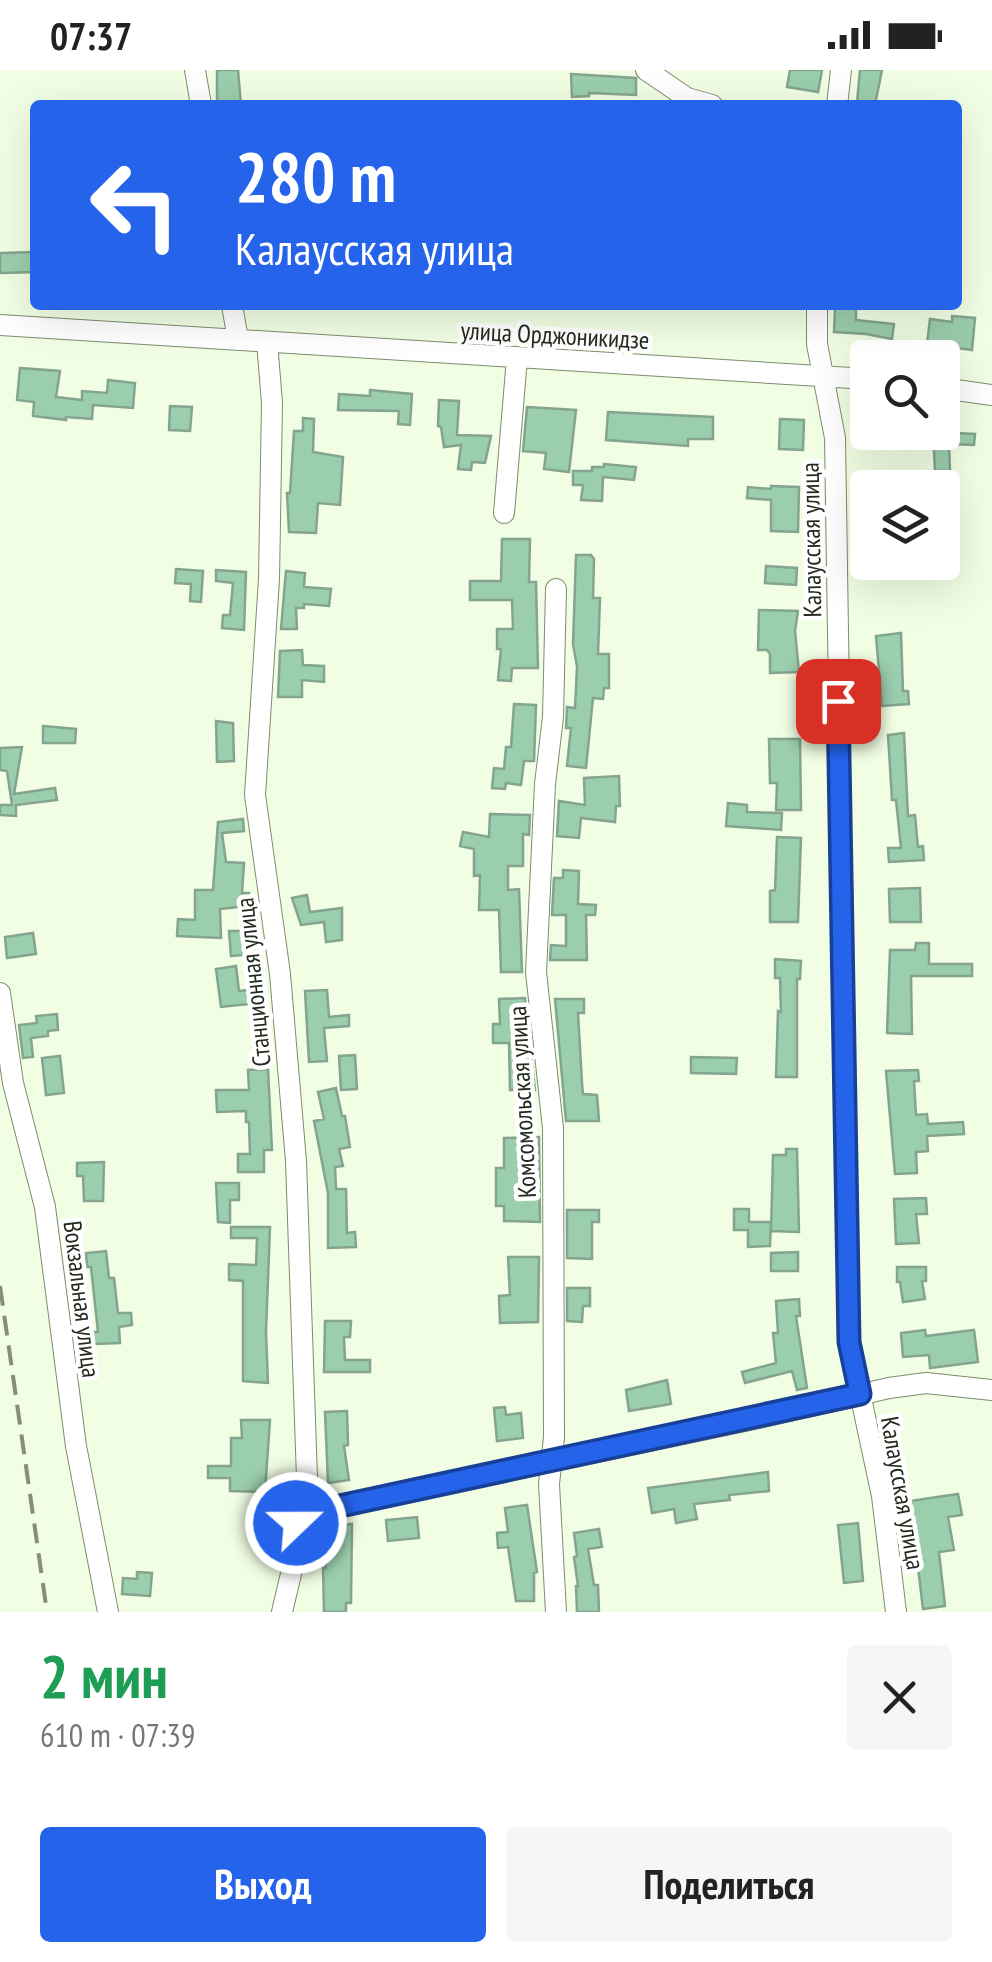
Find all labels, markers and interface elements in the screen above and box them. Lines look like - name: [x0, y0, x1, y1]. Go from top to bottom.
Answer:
- text: 07:37: [50, 11, 132, 60]
- text: 280 m: [235, 131, 396, 221]
- icon: left: [70, 140, 200, 270]
- text: Калаусская улица: [235, 219, 514, 277]
- street label: улица Орджоникидзе: [460, 314, 650, 356]
- map controls: [850, 340, 960, 580]
- button: search: [850, 340, 960, 450]
- street label: Калаусская улица: [794, 462, 828, 618]
- button: layers: [850, 470, 960, 580]
- pin: [796, 659, 881, 744]
- icon: arrive: [811, 674, 866, 729]
- street label: Станционная улица: [228, 896, 278, 1068]
- street label: Комсомольская улица: [501, 1005, 543, 1199]
- street label: Вокзальная улица: [57, 1219, 107, 1379]
- street label: Калаусская улица: [874, 1414, 932, 1572]
- position arrow: [244, 1471, 348, 1575]
- text: 2 мин: [40, 1637, 168, 1715]
- button: close: [847, 1645, 952, 1750]
- text: 610 m · 07:39: [40, 1714, 195, 1756]
- button: Выход: [40, 1827, 486, 1942]
- button: Поделиться: [506, 1827, 952, 1942]

